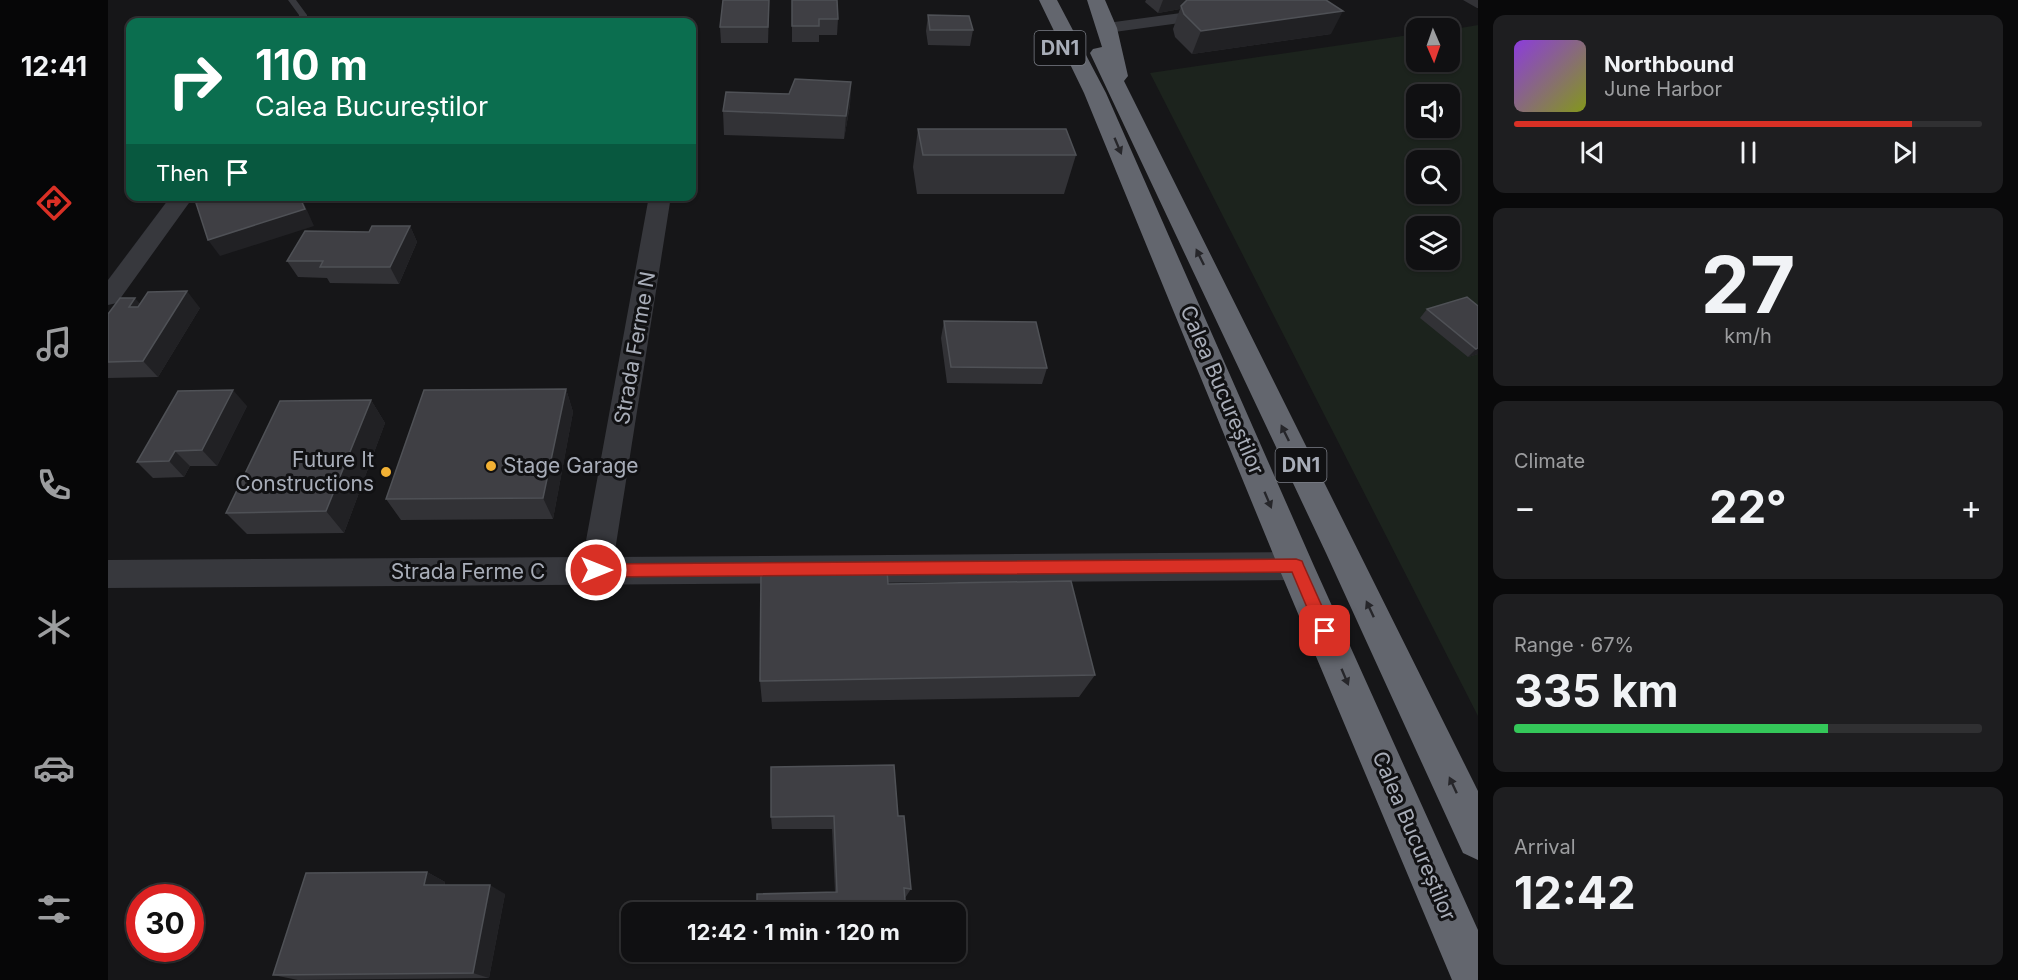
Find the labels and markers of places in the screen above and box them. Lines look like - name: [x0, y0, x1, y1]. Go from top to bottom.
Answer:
- place label: Future It Constructions: [235, 447, 374, 496]
- place label: Stage Garage: [503, 453, 639, 478]
- marker: Stage Garage: [484, 459, 498, 473]
- marker: Future It Constructions: [379, 465, 393, 479]
- pin: [1299, 605, 1350, 656]

